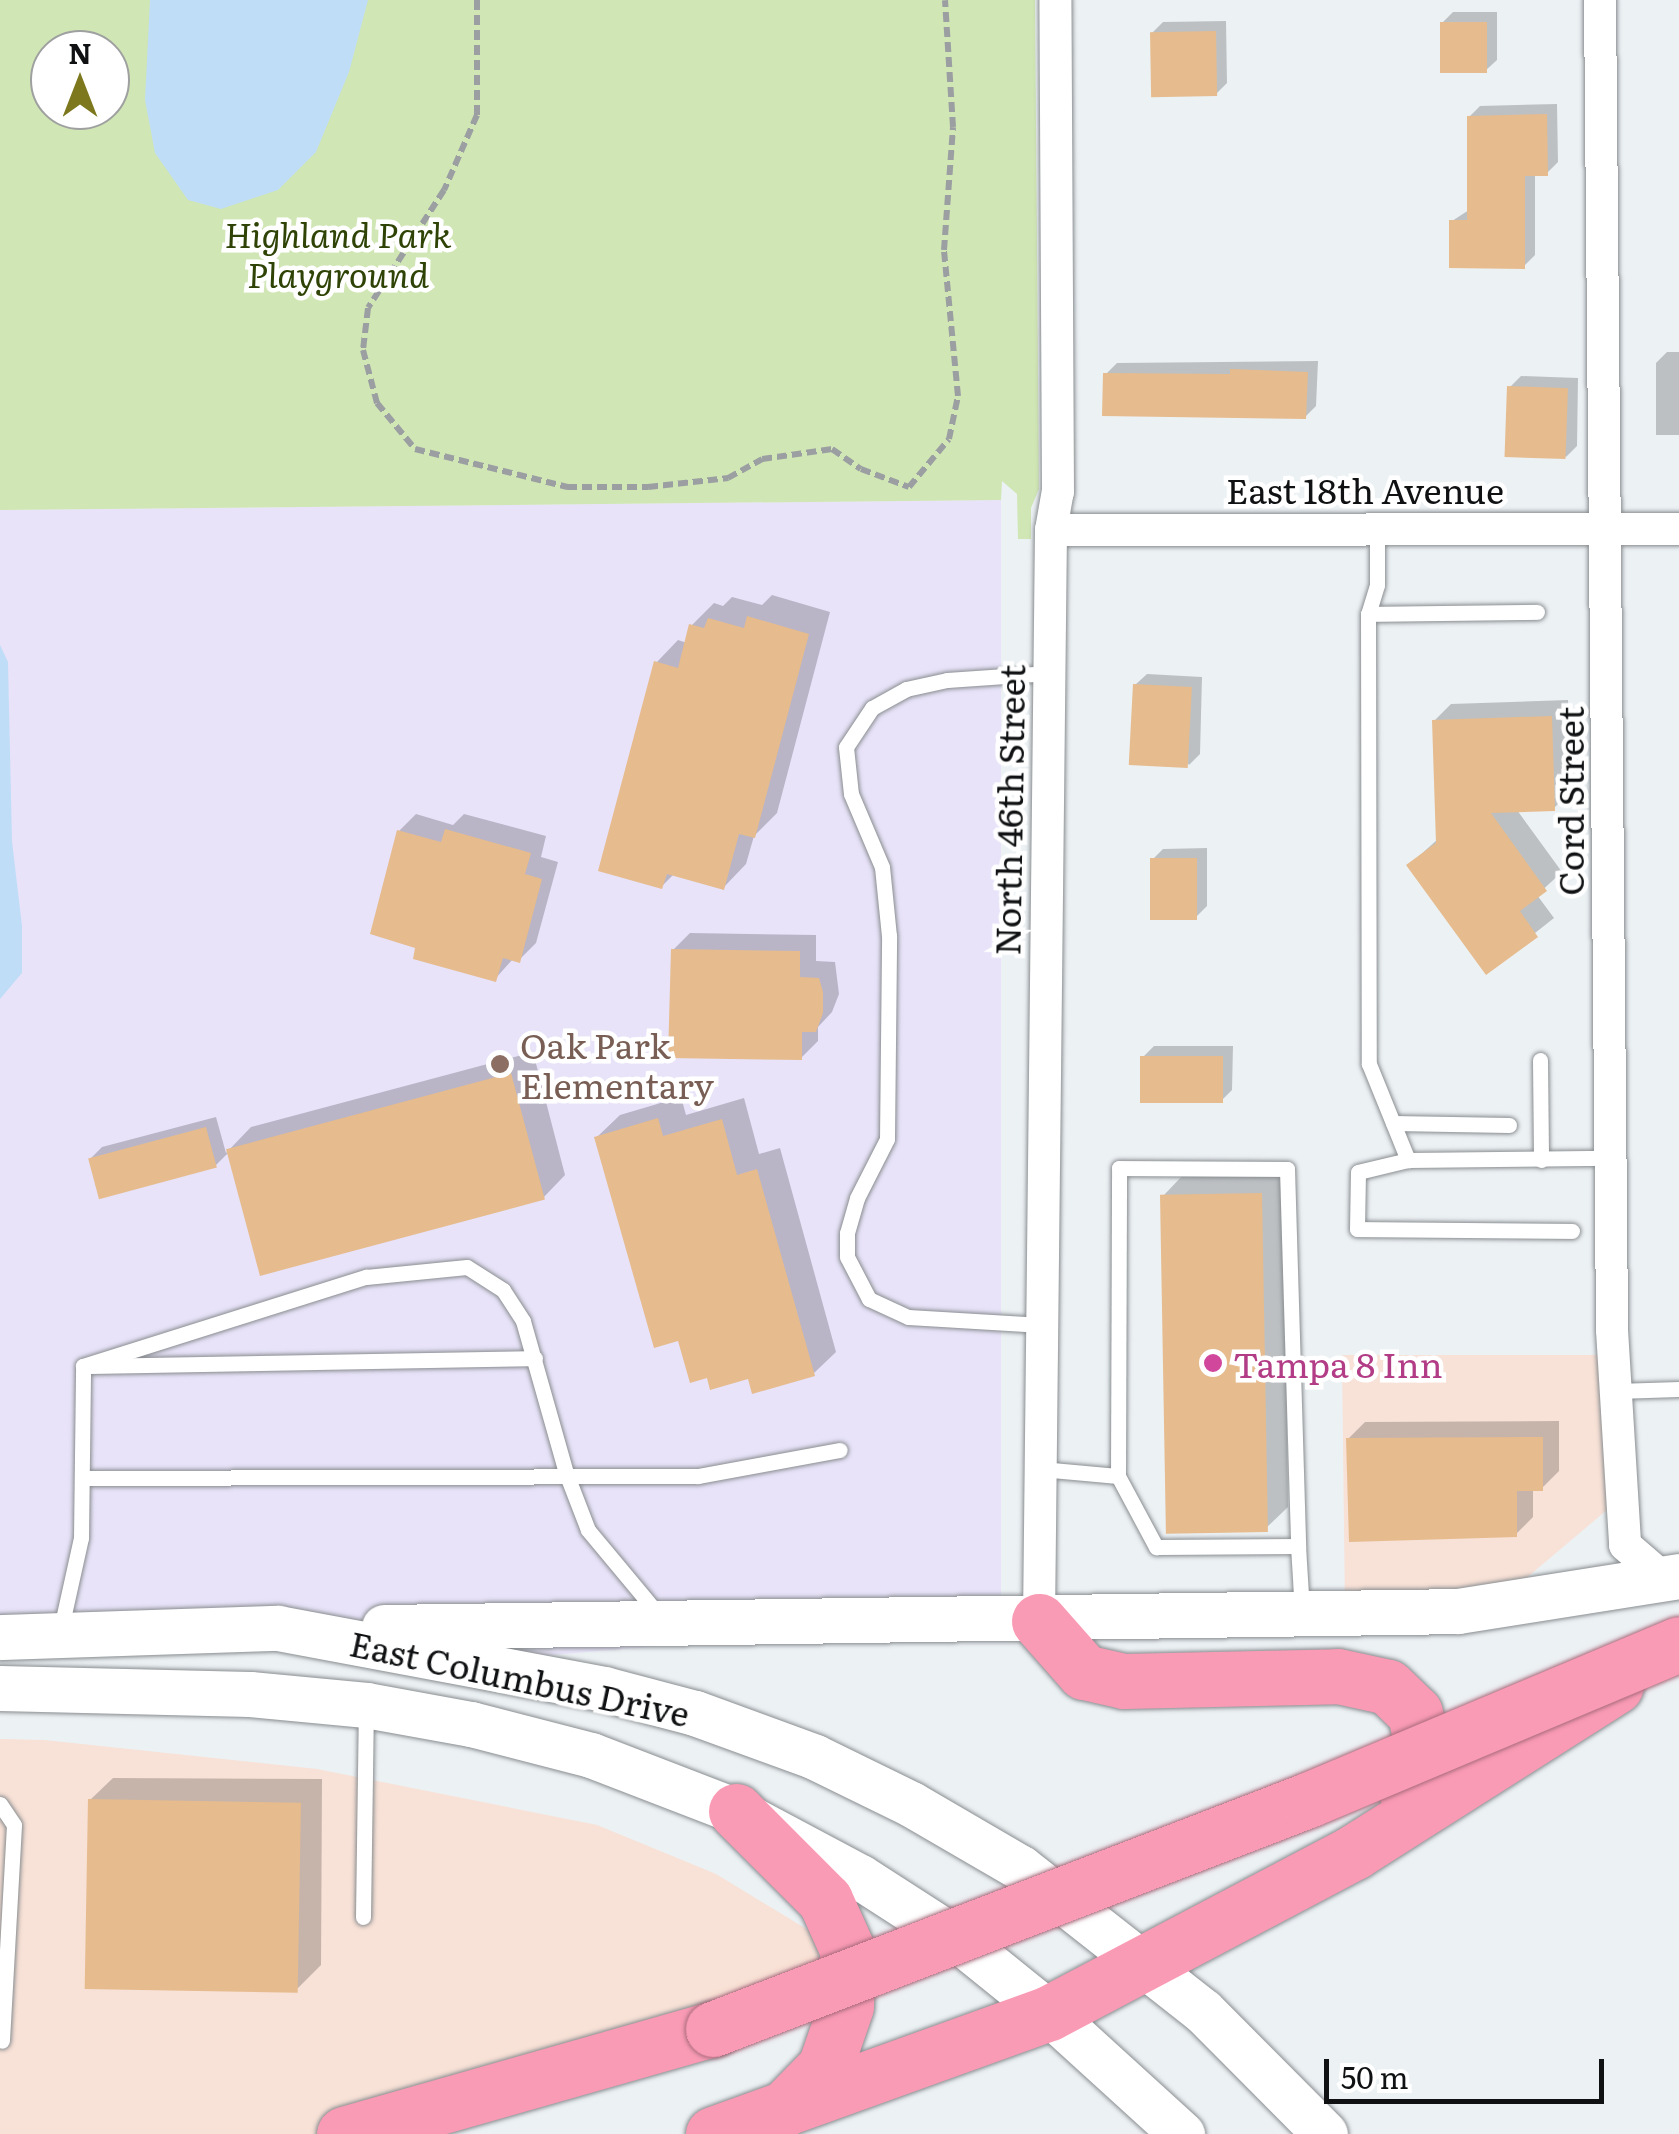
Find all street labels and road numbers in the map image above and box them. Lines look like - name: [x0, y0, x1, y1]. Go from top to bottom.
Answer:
- street label: East 18th Avenue: [1226, 468, 1504, 510]
- street label: North 46th Street: [984, 664, 1032, 956]
- street label: Cord Street: [1548, 706, 1590, 896]
- street label: East Columbus Drive: [346, 1620, 694, 1734]

